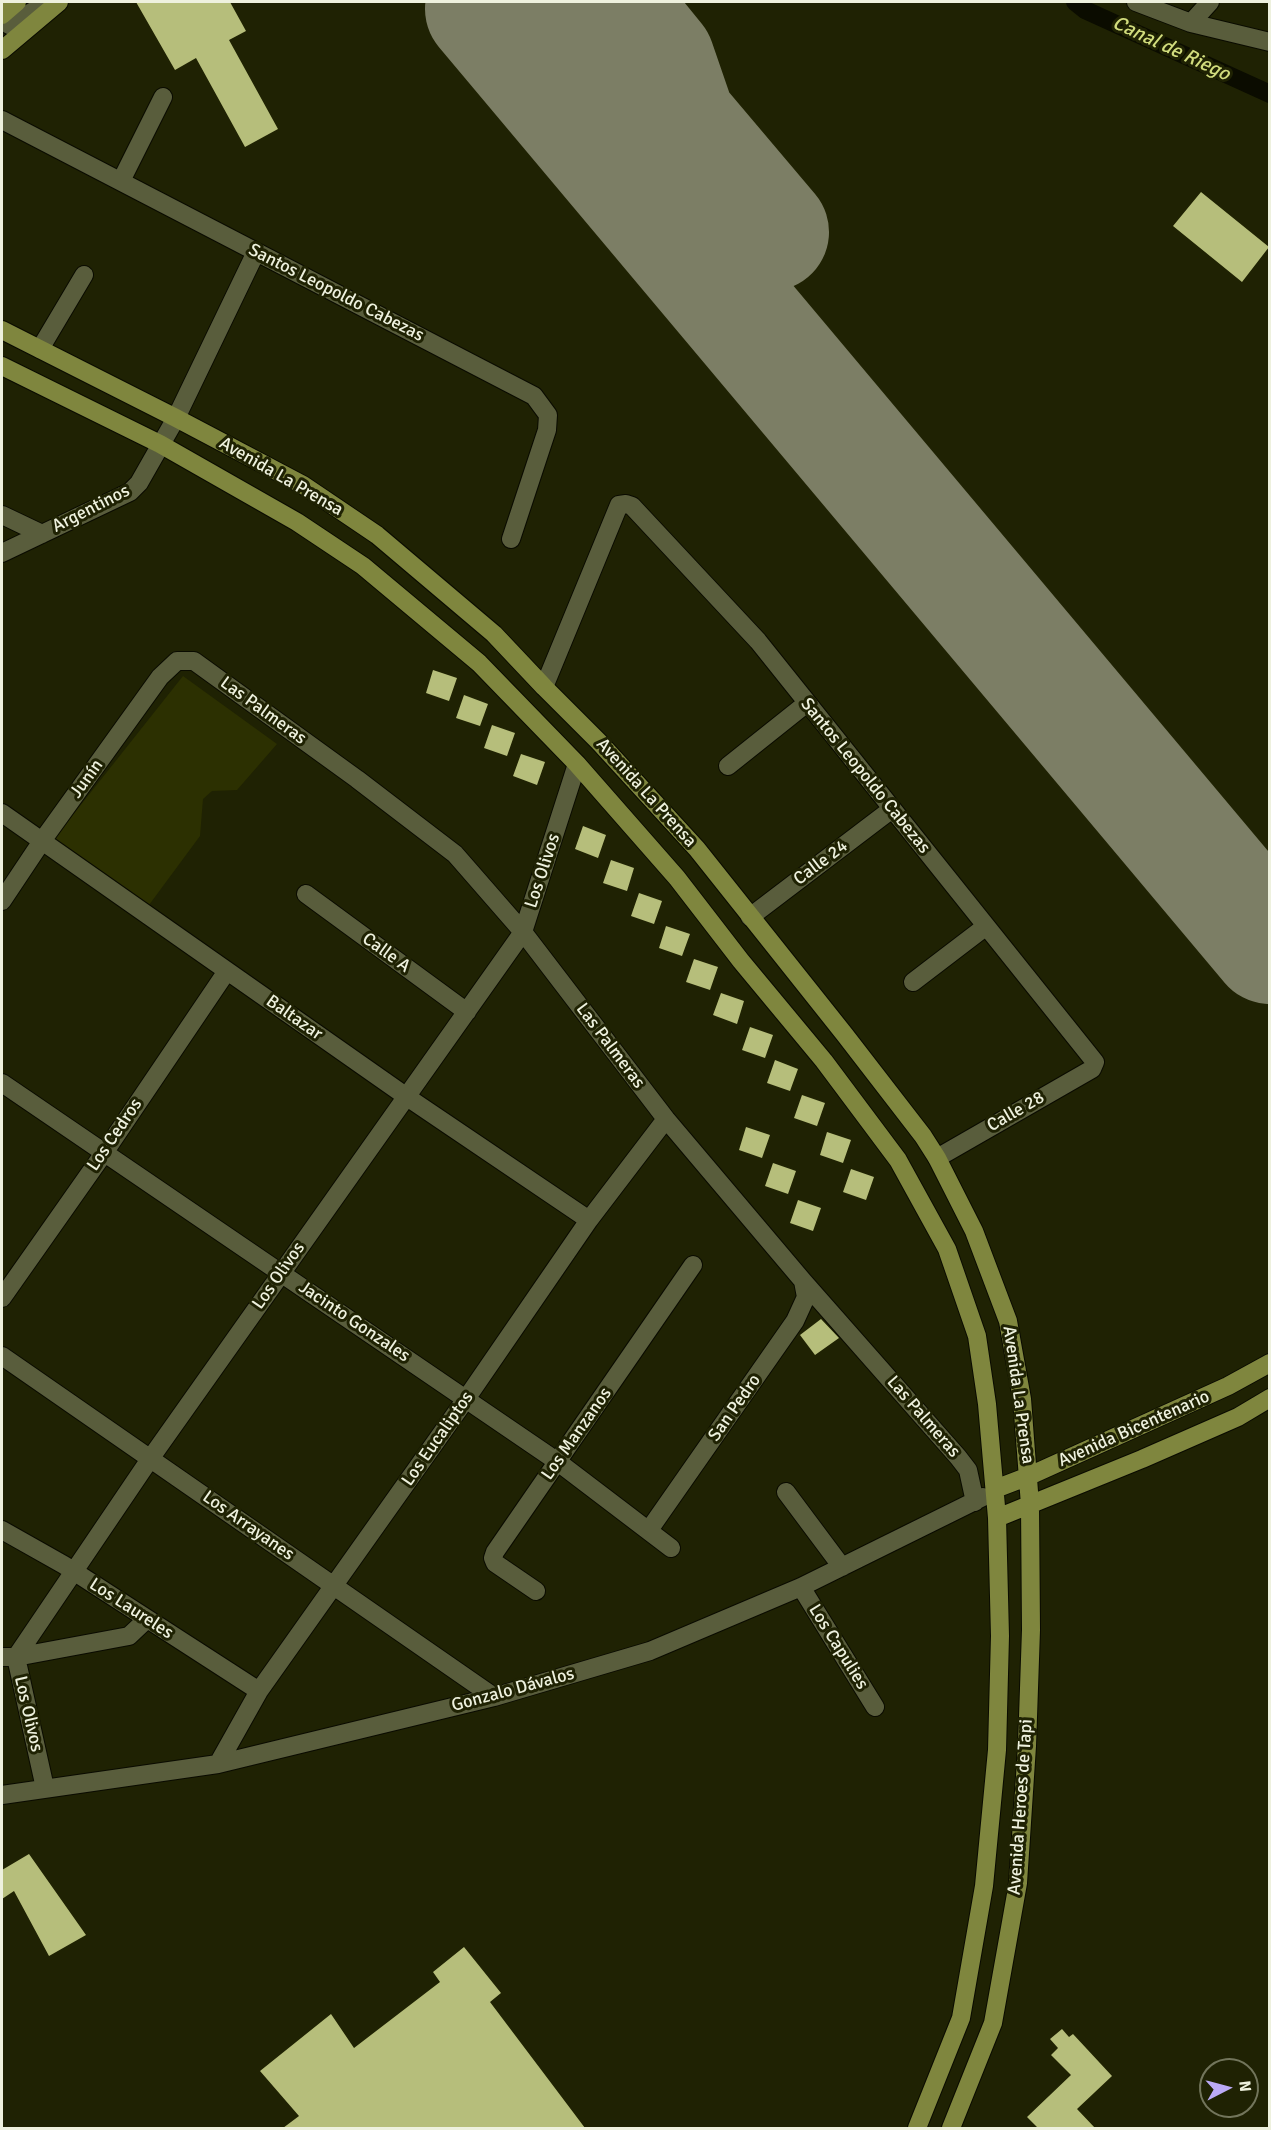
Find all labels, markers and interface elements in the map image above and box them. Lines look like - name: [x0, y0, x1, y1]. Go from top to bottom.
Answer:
- water label: Canal de Riego: [1108, 11, 1234, 87]
- street label: Santos Leopoldo Cabezas: [245, 239, 427, 347]
- street label: Avenida La Prensa: [215, 433, 347, 521]
- street label: Argentinos: [49, 480, 133, 538]
- street label: Las Palmeras: [216, 673, 310, 749]
- street label: Santos Leopoldo Cabezas: [796, 694, 934, 858]
- street label: Avenida La Prensa: [591, 734, 701, 852]
- street label: Junín: [66, 755, 108, 803]
- street label: Los Olivos: [521, 831, 565, 911]
- street label: Calle 24: [790, 836, 852, 890]
- street label: Calle A: [358, 928, 414, 978]
- street label: Baltazar: [262, 991, 326, 1045]
- street label: Las Palmeras: [571, 999, 649, 1093]
- street label: Calle 28: [984, 1087, 1048, 1137]
- street label: Los Cedros: [83, 1095, 147, 1175]
- street label: Los Olivos: [248, 1238, 310, 1314]
- street label: Jacinto Gonzales: [294, 1277, 414, 1367]
- street label: Avenida La Prensa: [998, 1325, 1038, 1465]
- street label: San Pedro: [704, 1370, 766, 1446]
- street label: Las Palmeras: [882, 1372, 964, 1462]
- street label: Los Manzanos: [537, 1384, 617, 1484]
- street label: Avenida Bicentenario: [1055, 1386, 1213, 1472]
- street label: Los Eucaliptos: [397, 1388, 479, 1490]
- street label: Los Arrayanes: [198, 1486, 298, 1566]
- street label: Los Laureles: [85, 1574, 177, 1644]
- street label: Los Capulies: [803, 1600, 873, 1694]
- street label: Gonzalo Dávalos: [449, 1663, 577, 1717]
- street label: Los Olivos: [9, 1674, 47, 1754]
- street label: Avenida Heroes de Tapi: [1004, 1718, 1038, 1896]
- north arrow: [1199, 2058, 1259, 2118]
- text: N: [1234, 2080, 1255, 2093]

